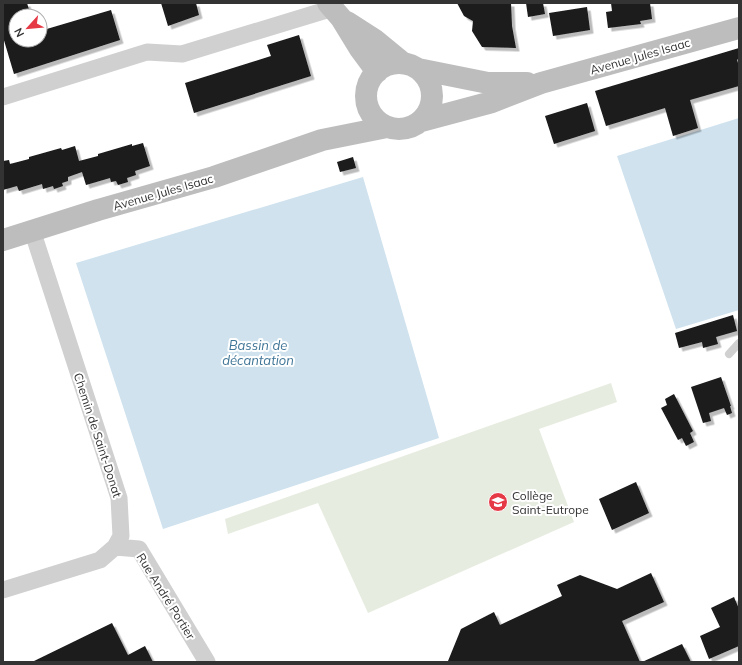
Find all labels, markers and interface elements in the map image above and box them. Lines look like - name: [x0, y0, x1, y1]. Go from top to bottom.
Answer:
- north arrow: [8, 8, 48, 48]
- text: N: [11, 26, 27, 39]
- street label: Avenue Jules Isaac: [588, 34, 692, 77]
- street label: Avenue Jules Isaac: [111, 170, 215, 213]
- water label: Bassin de décantation: [222, 337, 294, 368]
- street label: Chemin de Saint-Donat: [71, 371, 125, 499]
- place label: Collège Saint-Eutrope: [512, 488, 589, 517]
- school or university icon: Collège Saint-Eutrope: [487, 491, 509, 513]
- street label: Rue André Portier: [133, 550, 199, 642]

